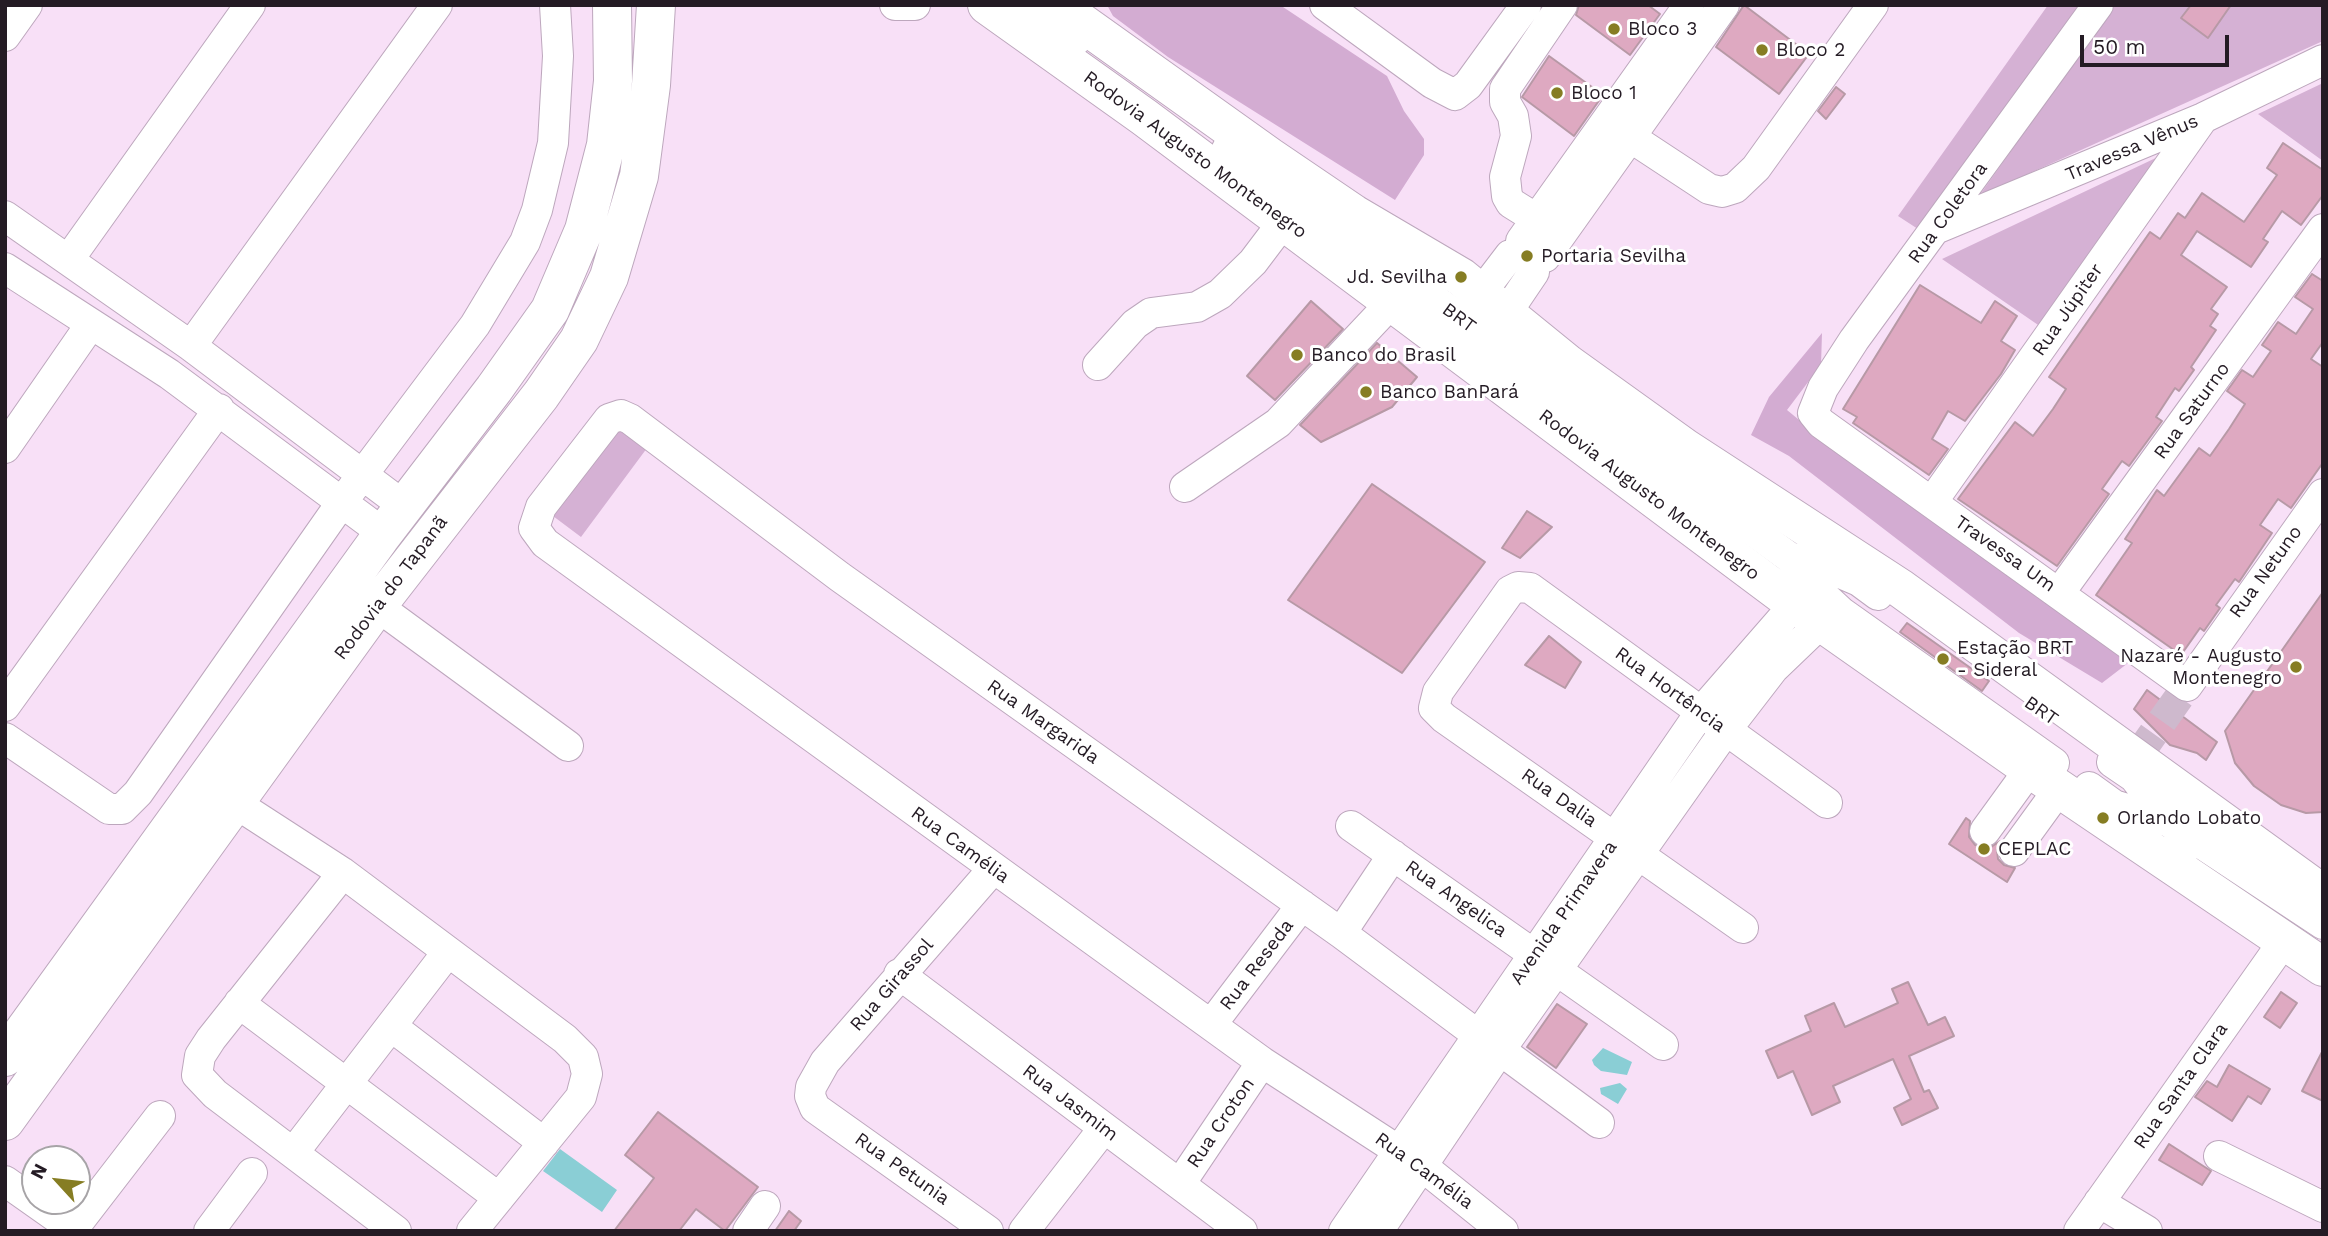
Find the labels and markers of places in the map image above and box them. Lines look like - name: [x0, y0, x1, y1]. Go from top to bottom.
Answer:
- place label: Bloco 3: [1628, 18, 1697, 40]
- marker: Bloco 3: [1606, 21, 1622, 37]
- place label: Bloco 2: [1776, 39, 1845, 61]
- marker: Bloco 2: [1754, 42, 1770, 58]
- place label: Bloco 1: [1571, 82, 1637, 104]
- marker: Bloco 1: [1549, 85, 1565, 101]
- place label: Portaria Sevilha: [1541, 245, 1686, 267]
- marker: Portaria Sevilha: [1519, 248, 1535, 264]
- place label: Jd. Sevilha: [1347, 266, 1447, 288]
- marker: Jd. Sevilha: [1453, 269, 1469, 285]
- place label: Banco do Brasil: [1311, 344, 1456, 366]
- marker: Banco do Brasil: [1289, 347, 1305, 363]
- place label: Banco BanPará: [1380, 381, 1519, 403]
- marker: Banco BanPará: [1358, 384, 1374, 400]
- place label: Estação BRT - Sideral: [1957, 637, 2073, 681]
- place label: Nazaré - Augusto Montenegro: [2120, 645, 2282, 689]
- marker: Estação BRT - Sideral: [1935, 651, 1951, 667]
- marker: Nazaré - Augusto Montenegro: [2288, 659, 2304, 675]
- place label: Orlando Lobato: [2117, 807, 2261, 829]
- marker: Orlando Lobato: [2095, 810, 2111, 826]
- place label: CEPLAC: [1998, 838, 2071, 860]
- marker: CEPLAC: [1976, 841, 1992, 857]

